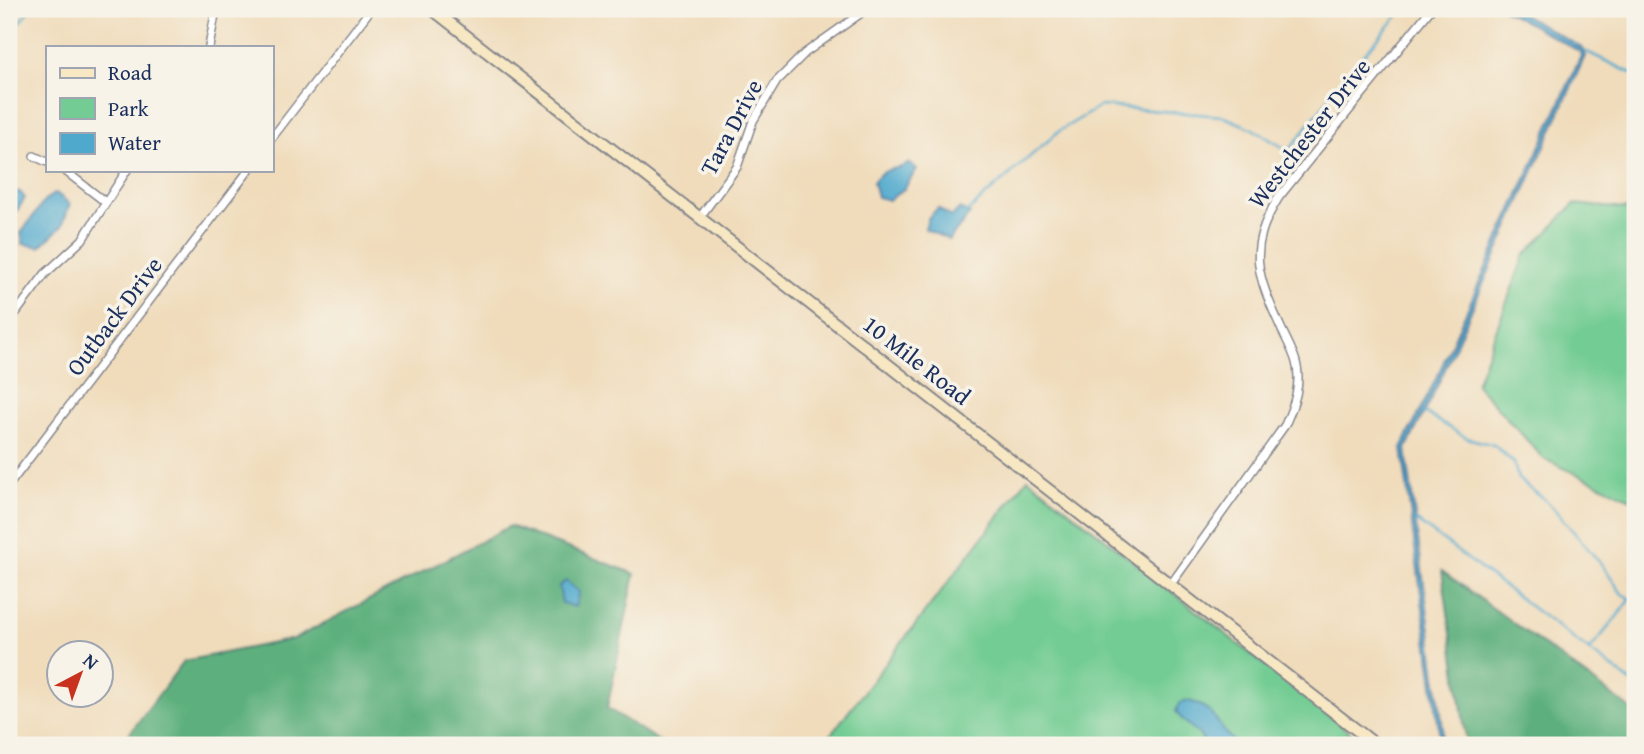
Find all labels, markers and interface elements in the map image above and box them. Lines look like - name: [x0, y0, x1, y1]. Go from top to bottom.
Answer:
- legend: [46, 46, 273, 172]
- street label: Westchester Drive: [1239, 51, 1379, 215]
- text: Road: [108, 57, 153, 88]
- street label: Tara Drive: [691, 73, 771, 181]
- text: Park: [108, 93, 149, 124]
- text: Water: [108, 127, 161, 158]
- street label: Outback Drive: [57, 249, 171, 383]
- street label: 10 Mile Road: [856, 307, 978, 413]
- north arrow: [46, 638, 116, 708]
- text: N: [77, 646, 105, 676]

